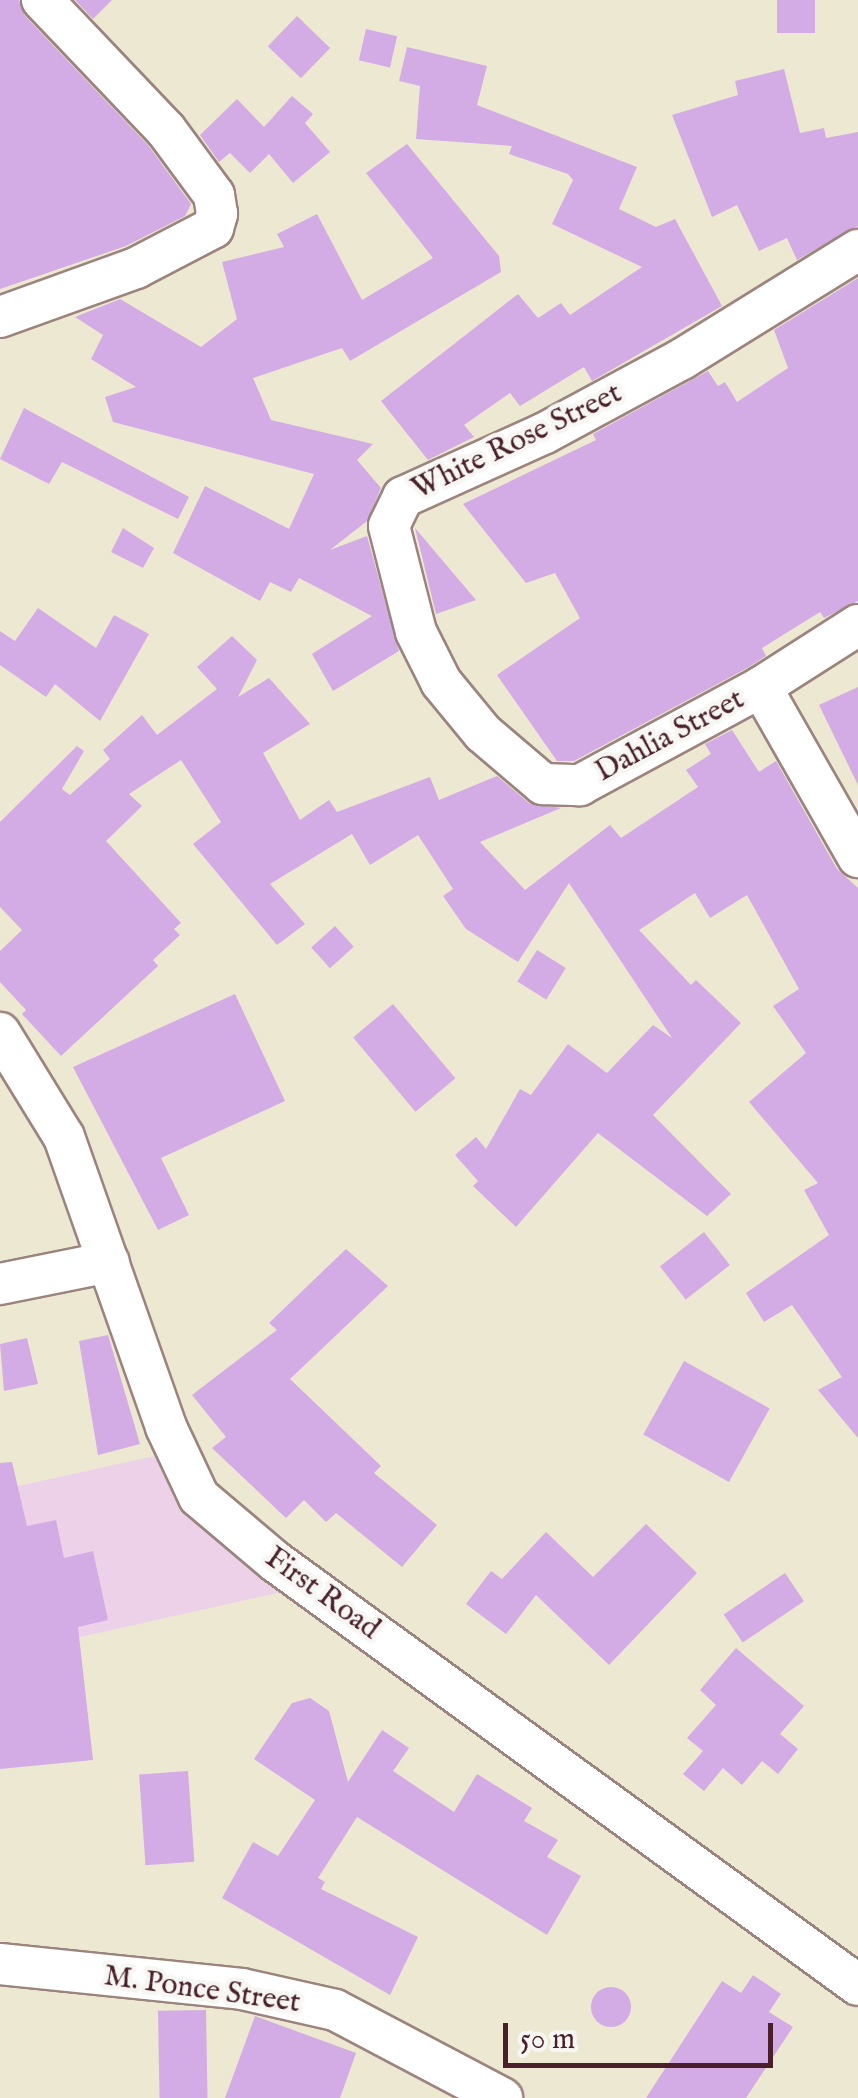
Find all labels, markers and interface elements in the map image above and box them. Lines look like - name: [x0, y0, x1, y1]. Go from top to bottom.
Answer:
- street label: White Rose Street: [406, 376, 628, 508]
- street label: Dahlia Street: [589, 682, 751, 790]
- street label: First Road: [258, 1540, 386, 1648]
- street label: M. Ponce Street: [102, 1958, 302, 2022]
- scale bar: [508, 2003, 778, 2065]
- text: 50 m: [520, 2021, 575, 2059]

